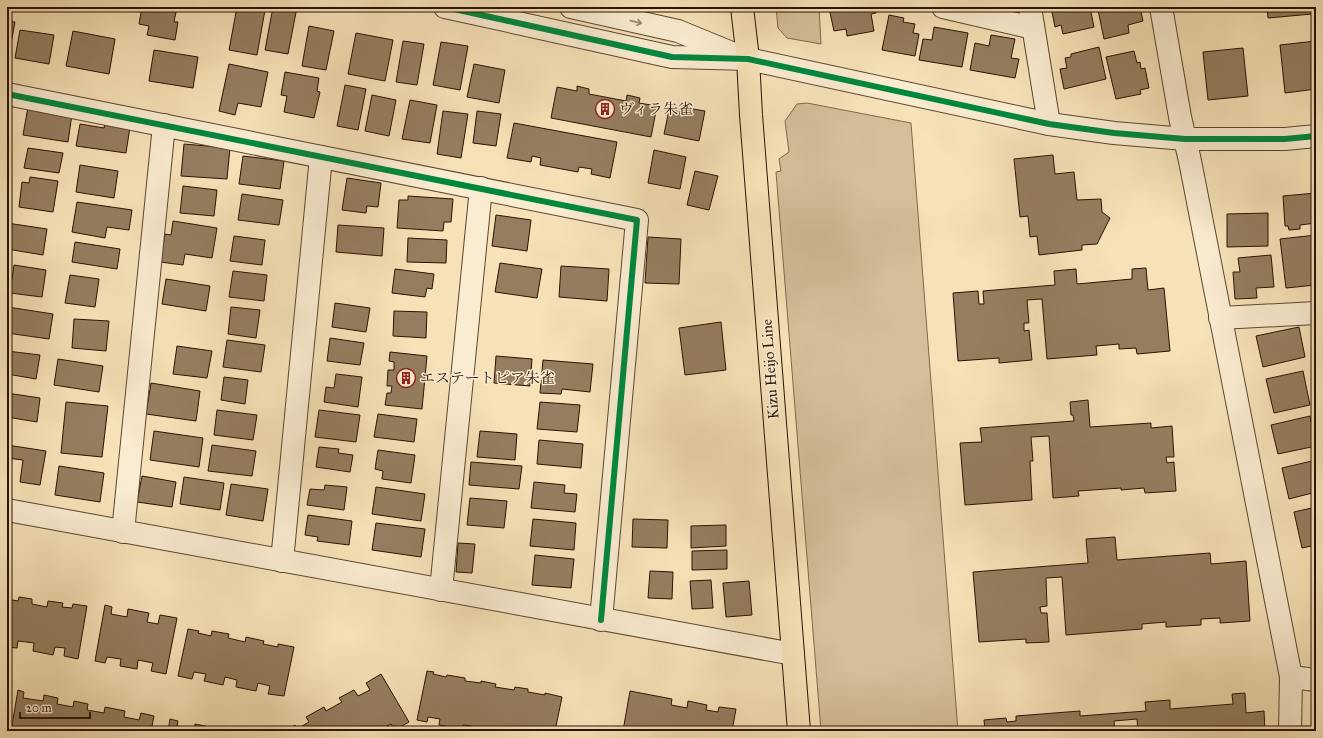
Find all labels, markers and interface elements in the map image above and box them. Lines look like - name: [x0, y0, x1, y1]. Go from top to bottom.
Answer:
- one-way arrow: [630, 18, 643, 26]
- building icon: ヴィラ朱雀: [594, 98, 616, 120]
- place label: ヴィラ朱雀: [619, 100, 693, 118]
- street label: Kizu Heijo Line: [758, 318, 782, 420]
- building icon: エステートピア朱雀: [395, 367, 417, 389]
- place label: エステートピア朱雀: [420, 369, 555, 387]
- scale bar: [20, 694, 90, 720]
- text: 20 m: [26, 701, 52, 715]

